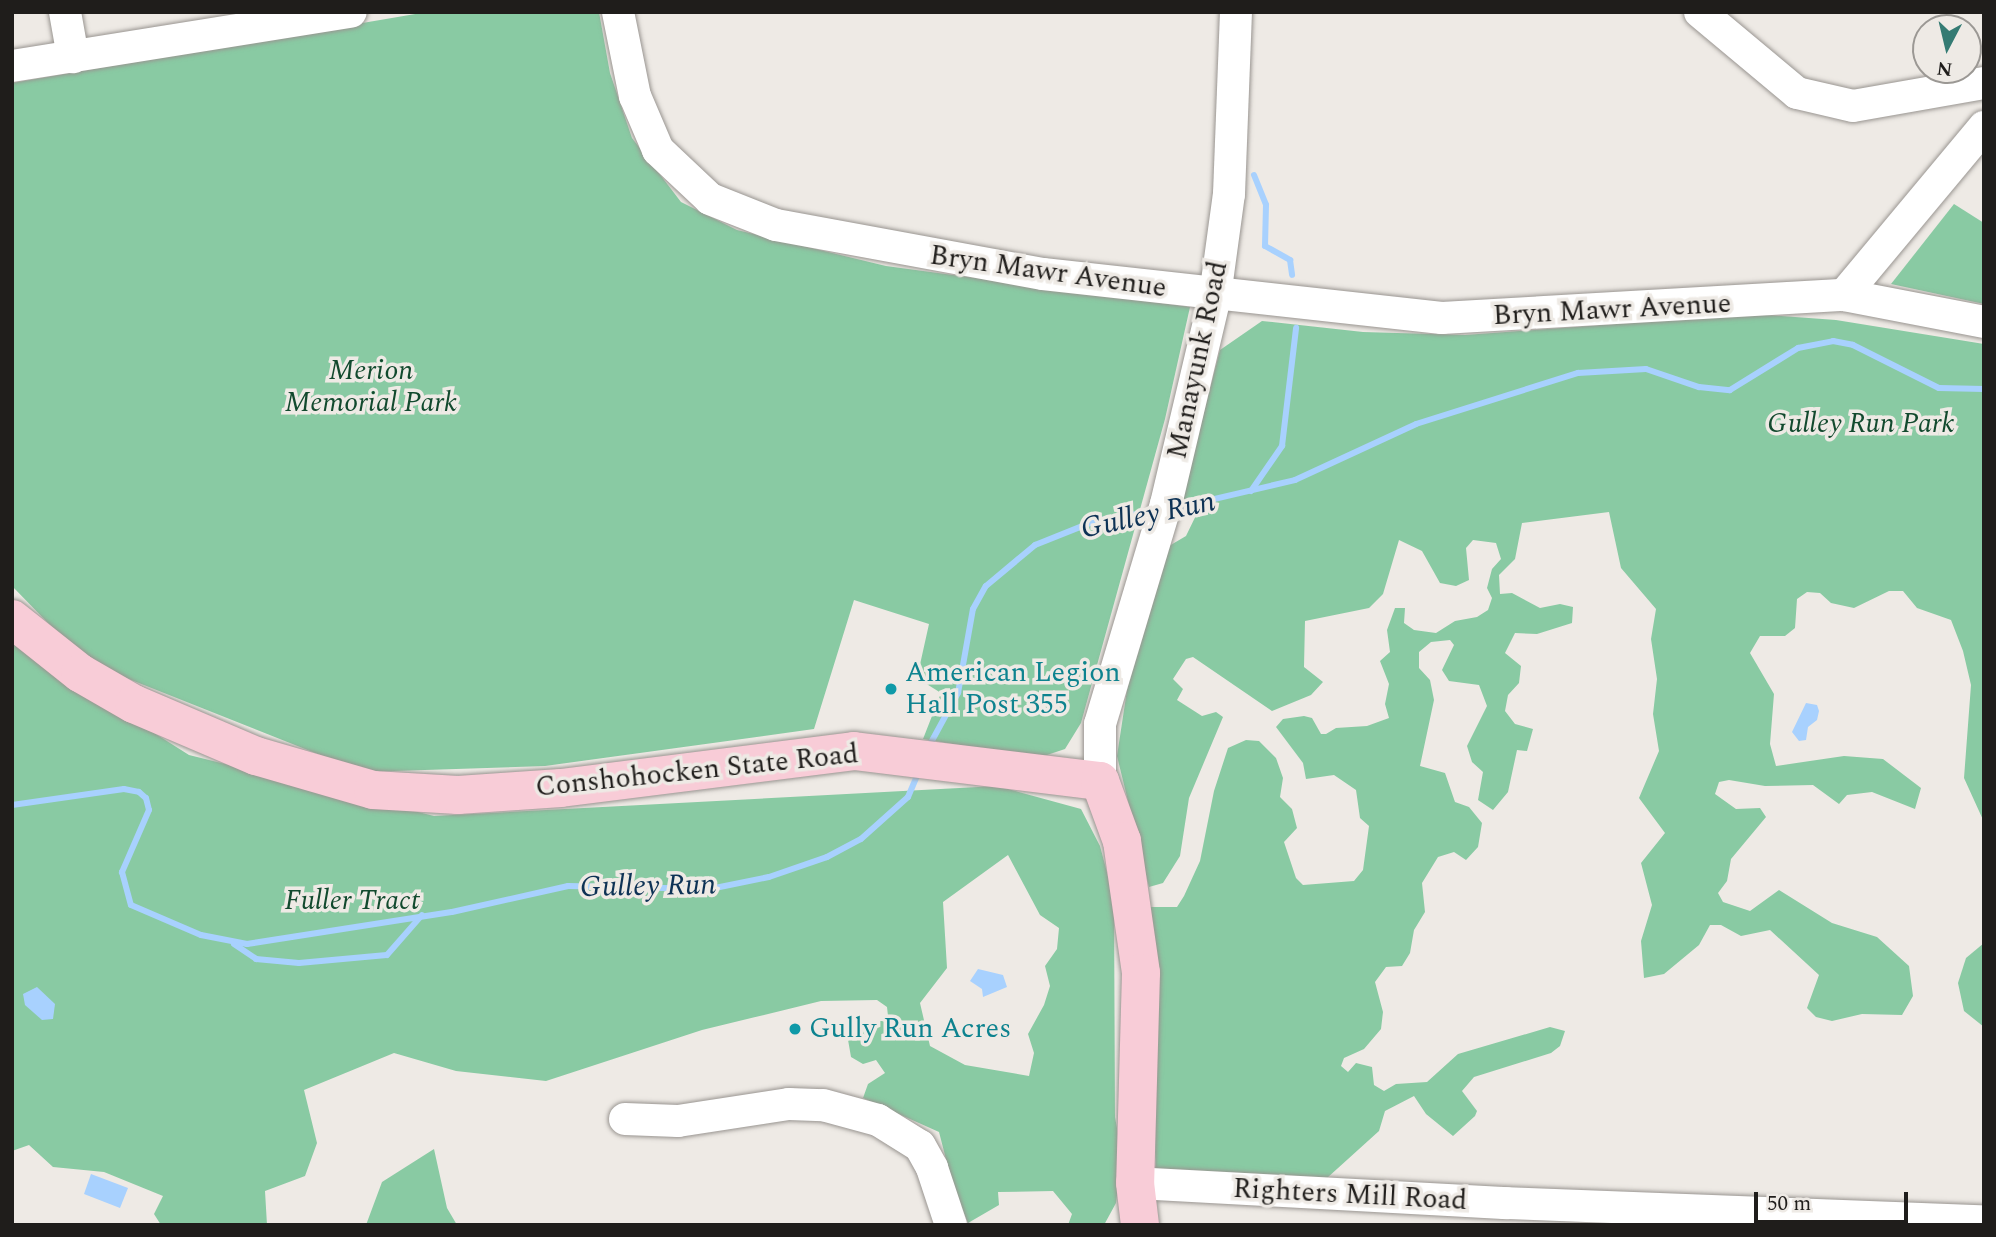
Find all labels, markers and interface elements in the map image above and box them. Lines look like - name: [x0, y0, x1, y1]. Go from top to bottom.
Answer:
- north arrow: [1912, 14, 1982, 84]
- text: N: [1935, 53, 1954, 84]
- street label: Bryn Mawr Avenue: [928, 239, 1168, 305]
- street label: Manayunk Road: [1161, 258, 1235, 462]
- street label: Bryn Mawr Avenue: [1492, 287, 1732, 333]
- park label: Merion Memorial Park: [285, 354, 457, 420]
- park label: Gulley Run Park: [1767, 407, 1955, 441]
- water label: Gulley Run: [1077, 483, 1219, 547]
- place label: American Legion Hall Post 355: [905, 656, 1121, 722]
- marker: American Legion Hall Post 355: [883, 681, 899, 697]
- street label: Conshohocken State Road: [534, 737, 860, 805]
- water label: Gulley Run: [579, 867, 717, 905]
- park label: Fuller Tract: [284, 884, 420, 918]
- place label: Gully Run Acres: [809, 1012, 1011, 1046]
- marker: Gully Run Acres: [787, 1021, 803, 1037]
- street label: Righters Mill Road: [1232, 1172, 1468, 1218]
- scale bar: [1758, 1178, 1912, 1222]
- text: 50 m: [1767, 1188, 1811, 1220]

